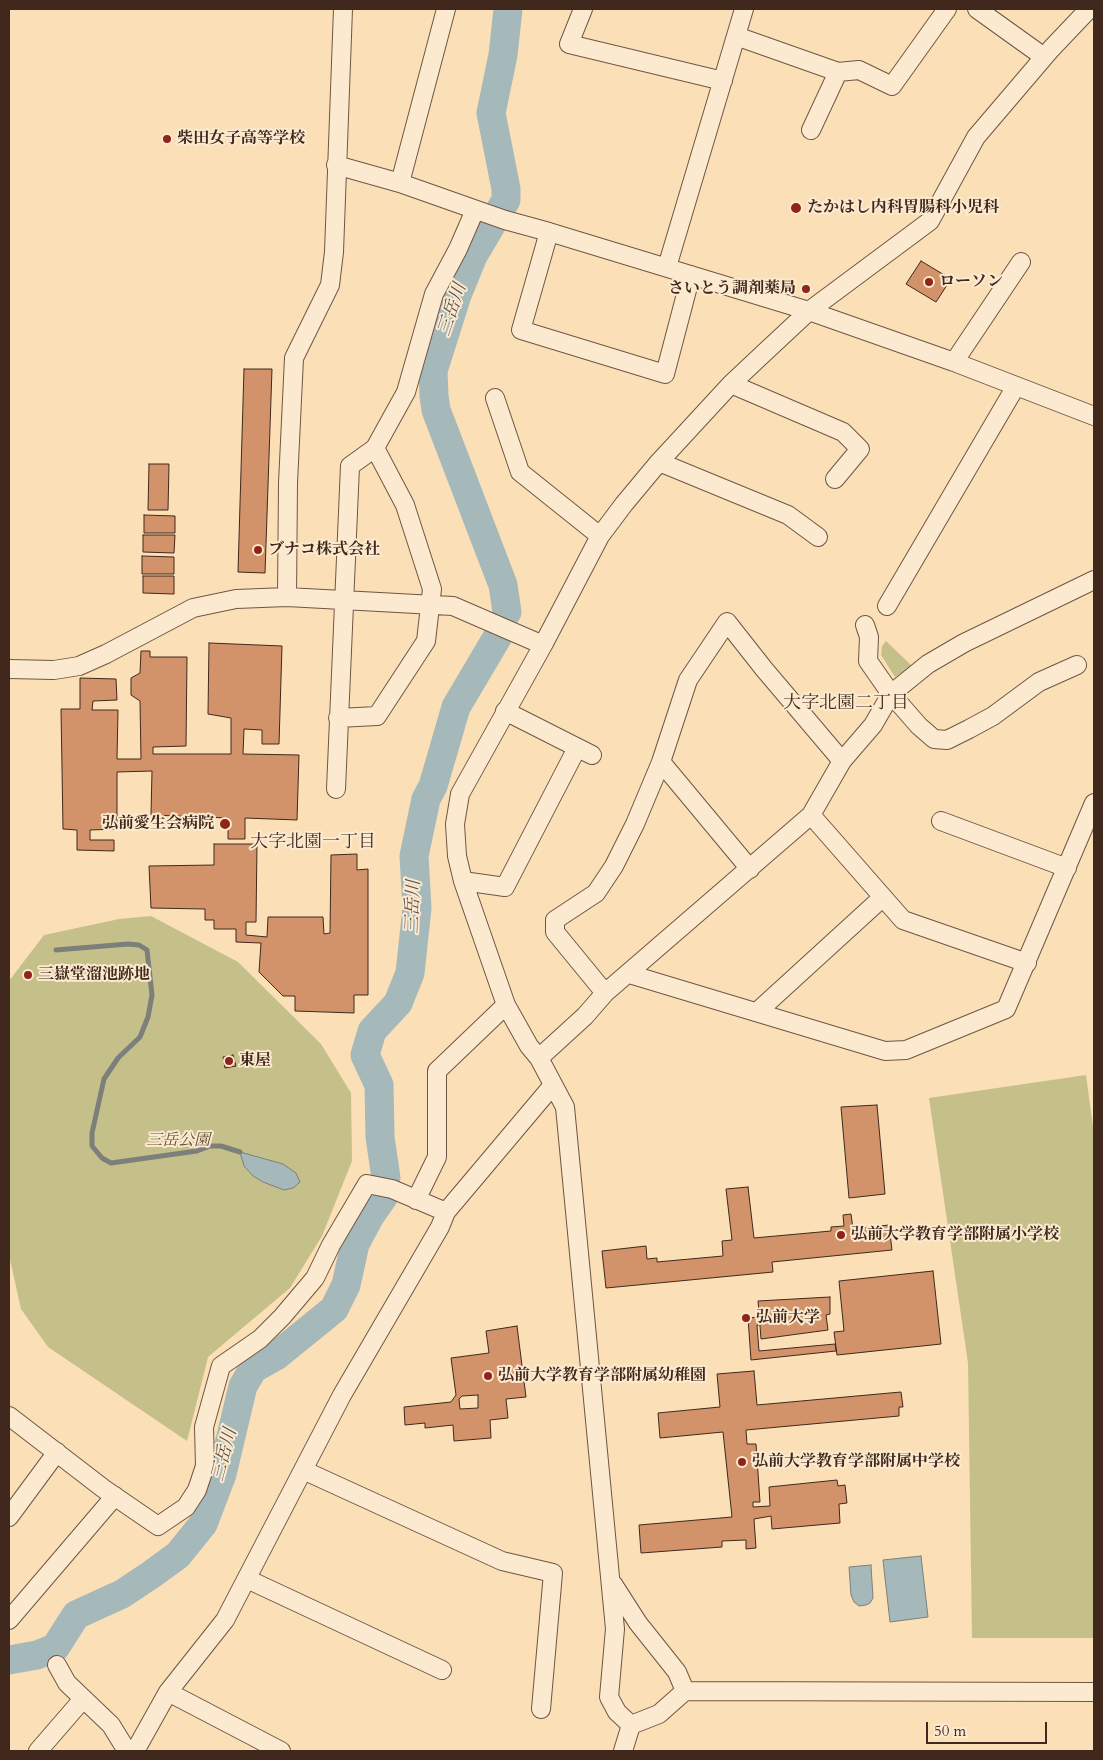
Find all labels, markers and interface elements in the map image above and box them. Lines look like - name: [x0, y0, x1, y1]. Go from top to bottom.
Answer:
- place label: 柴田女子高等学校: [177, 129, 305, 149]
- marker: 柴田女子高等学校: [161, 133, 173, 145]
- place label: たかはし内科胃腸科小児科: [807, 198, 999, 218]
- marker: たかはし内科胃腸科小児科: [789, 201, 803, 215]
- place label: ローソン: [939, 272, 1003, 292]
- marker: ローソン: [923, 276, 935, 288]
- place label: さいとう調剤薬局: [668, 279, 796, 299]
- water label: 三岳川: [434, 281, 472, 339]
- marker: さいとう調剤薬局: [800, 283, 812, 295]
- place label: ブナコ株式会社: [268, 540, 380, 560]
- marker: ブナコ株式会社: [252, 544, 264, 556]
- district label: 大字北園二丁目: [783, 693, 909, 715]
- place label: 弘前愛生会病院: [102, 814, 214, 834]
- marker: 弘前愛生会病院: [218, 817, 232, 831]
- district label: 大字北園一丁目: [250, 832, 376, 854]
- water label: 三岳川: [402, 880, 426, 934]
- place label: 三嶽堂溜池跡地: [38, 965, 150, 985]
- marker: 三嶽堂溜池跡地: [22, 969, 34, 981]
- place label: 東屋: [239, 1051, 271, 1071]
- marker: 東屋: [223, 1055, 235, 1067]
- park label: 三岳公園: [146, 1131, 210, 1151]
- place label: 弘前大学教育学部附属小学校: [851, 1225, 1059, 1245]
- marker: 弘前大学教育学部附属小学校: [835, 1229, 847, 1241]
- place label: 弘前大学: [756, 1308, 820, 1328]
- marker: 弘前大学: [740, 1312, 752, 1324]
- place label: 弘前大学教育学部附属幼稚園: [498, 1366, 706, 1386]
- marker: 弘前大学教育学部附属幼稚園: [482, 1370, 494, 1382]
- water label: 三岳川: [208, 1426, 242, 1484]
- place label: 弘前大学教育学部附属中学校: [752, 1452, 960, 1472]
- marker: 弘前大学教育学部附属中学校: [736, 1456, 748, 1468]
- scale bar: [928, 1712, 1049, 1744]
- text: 50 m: [934, 1721, 966, 1741]

